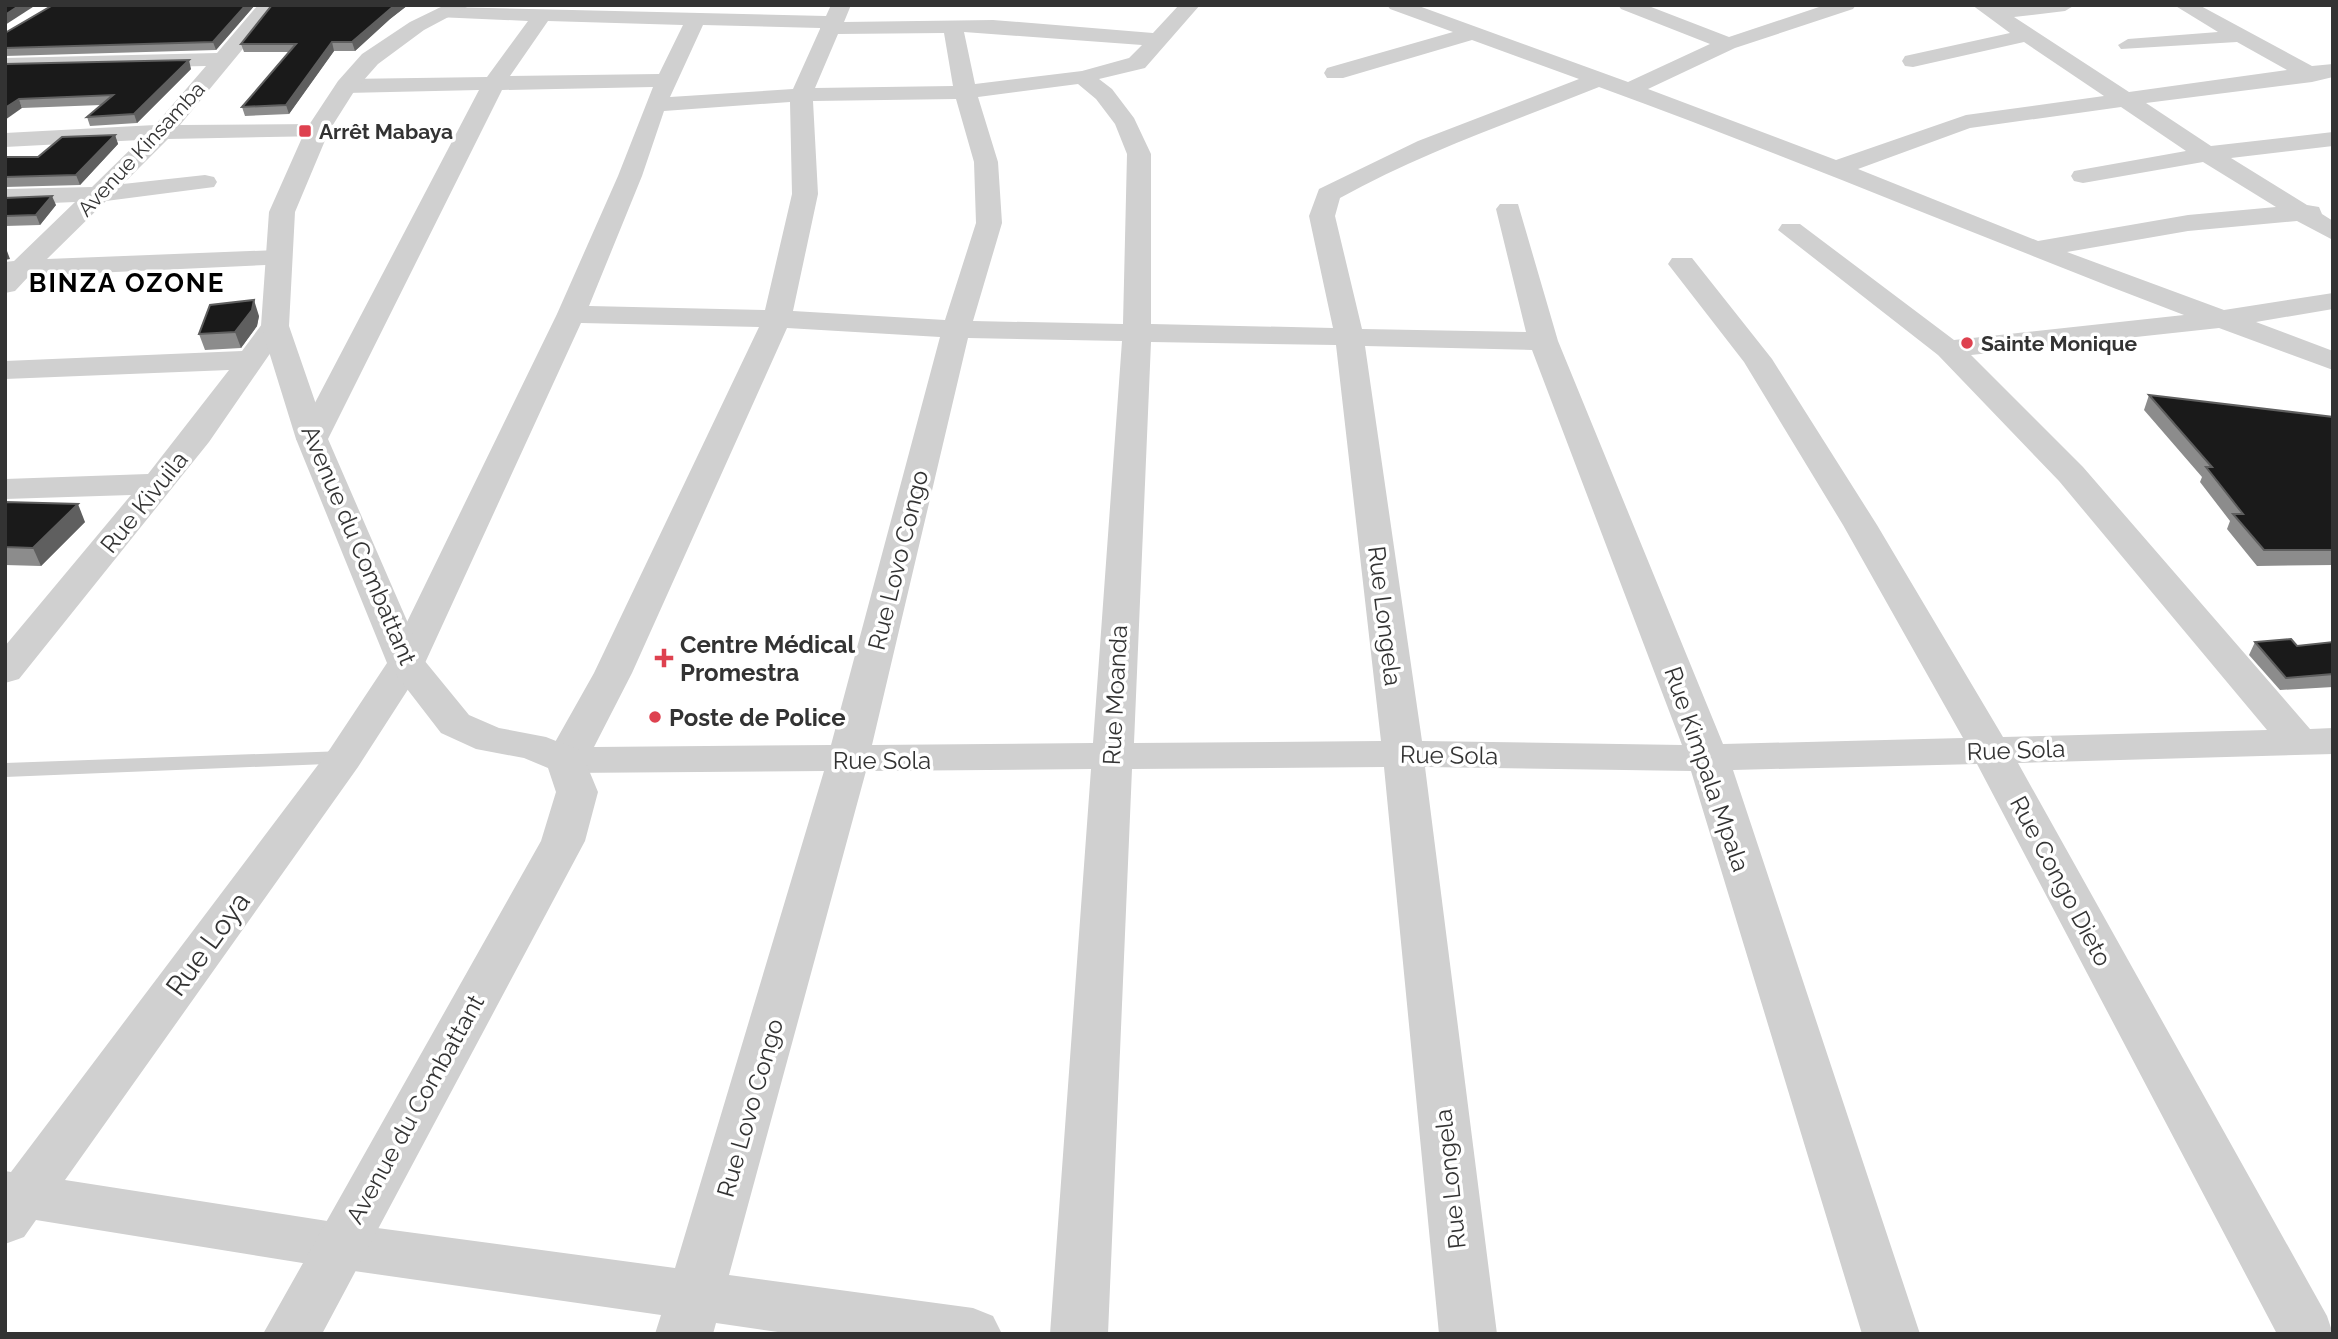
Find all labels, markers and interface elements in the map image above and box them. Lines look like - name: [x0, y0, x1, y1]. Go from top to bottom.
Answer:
- street label: Avenue Kinsamba: [72, 77, 210, 221]
- place label: Arrêt Mabaya: [319, 119, 453, 144]
- marker: Arrêt Mabaya: [297, 123, 313, 139]
- district label: BINZA OZONE: [29, 268, 225, 298]
- place label: Sainte Monique: [1981, 331, 2137, 356]
- marker: Sainte Monique: [1959, 335, 1975, 351]
- street label: Avenue du Combattant: [295, 421, 423, 669]
- street label: Rue Kivuila: [94, 445, 194, 559]
- street label: Rue Lovo Congo: [862, 467, 934, 653]
- street label: Rue Longela: [1362, 545, 1408, 687]
- street label: Rue Moanda: [1097, 624, 1133, 766]
- place label: Centre Médical Promestra: [680, 630, 856, 687]
- marker: Centre Médical Promestra: [654, 648, 674, 668]
- street label: Rue Kimpala Mpala: [1658, 663, 1756, 875]
- place label: Poste de Police: [669, 703, 846, 732]
- marker: Poste de Police: [647, 709, 663, 725]
- street label: Rue Sola: [1966, 734, 2066, 766]
- street label: Rue Sola: [1400, 740, 1498, 770]
- street label: Rue Sola: [833, 746, 931, 775]
- street label: Rue Congo Dieto: [2004, 791, 2118, 971]
- street label: Rue Loya: [159, 886, 257, 1002]
- street label: Avenue du Combattant: [340, 989, 490, 1229]
- street label: Rue Lovo Congo: [711, 1016, 789, 1200]
- street label: Rue Longela: [1428, 1108, 1472, 1250]

